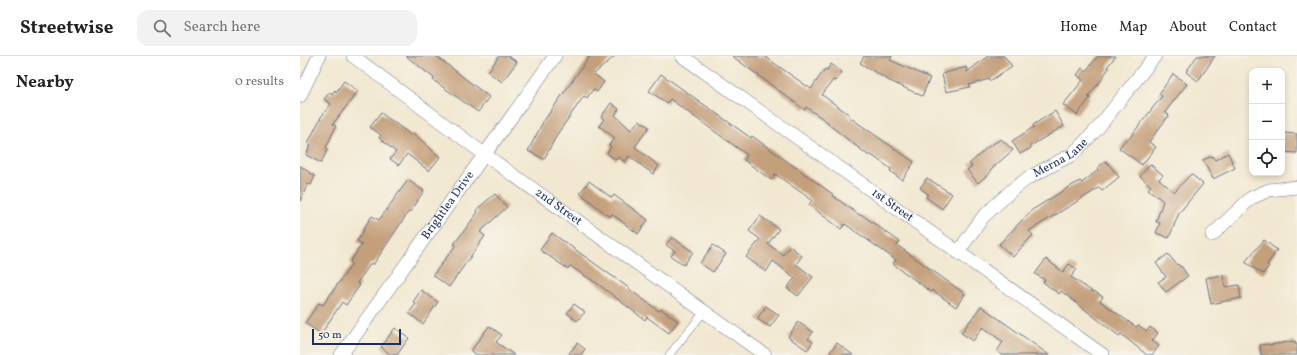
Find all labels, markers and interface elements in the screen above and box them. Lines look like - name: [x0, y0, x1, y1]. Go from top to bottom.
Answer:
- search box: [137, 10, 417, 46]
- text: Streetwise: [20, 15, 113, 41]
- icon: search: [151, 17, 173, 39]
- text: Search here: [183, 17, 260, 38]
- text: Home: [1060, 18, 1097, 37]
- text: Map: [1119, 18, 1147, 37]
- text: About: [1169, 18, 1207, 37]
- text: Contact: [1229, 18, 1277, 37]
- map controls: [1249, 68, 1285, 176]
- button: +: [1249, 68, 1285, 104]
- text: Nearby: [16, 71, 74, 94]
- text: 0 results: [235, 73, 284, 91]
- button: −: [1249, 104, 1285, 140]
- street label: Merna Lane: [1030, 135, 1092, 182]
- button: locate: [1249, 140, 1285, 176]
- street label: Brightlea Drive: [418, 168, 478, 243]
- street label: 2nd Street: [532, 185, 585, 229]
- street label: 1st Street: [868, 185, 917, 226]
- scale bar: [312, 327, 401, 346]
- text: 50 m: [318, 328, 342, 343]

